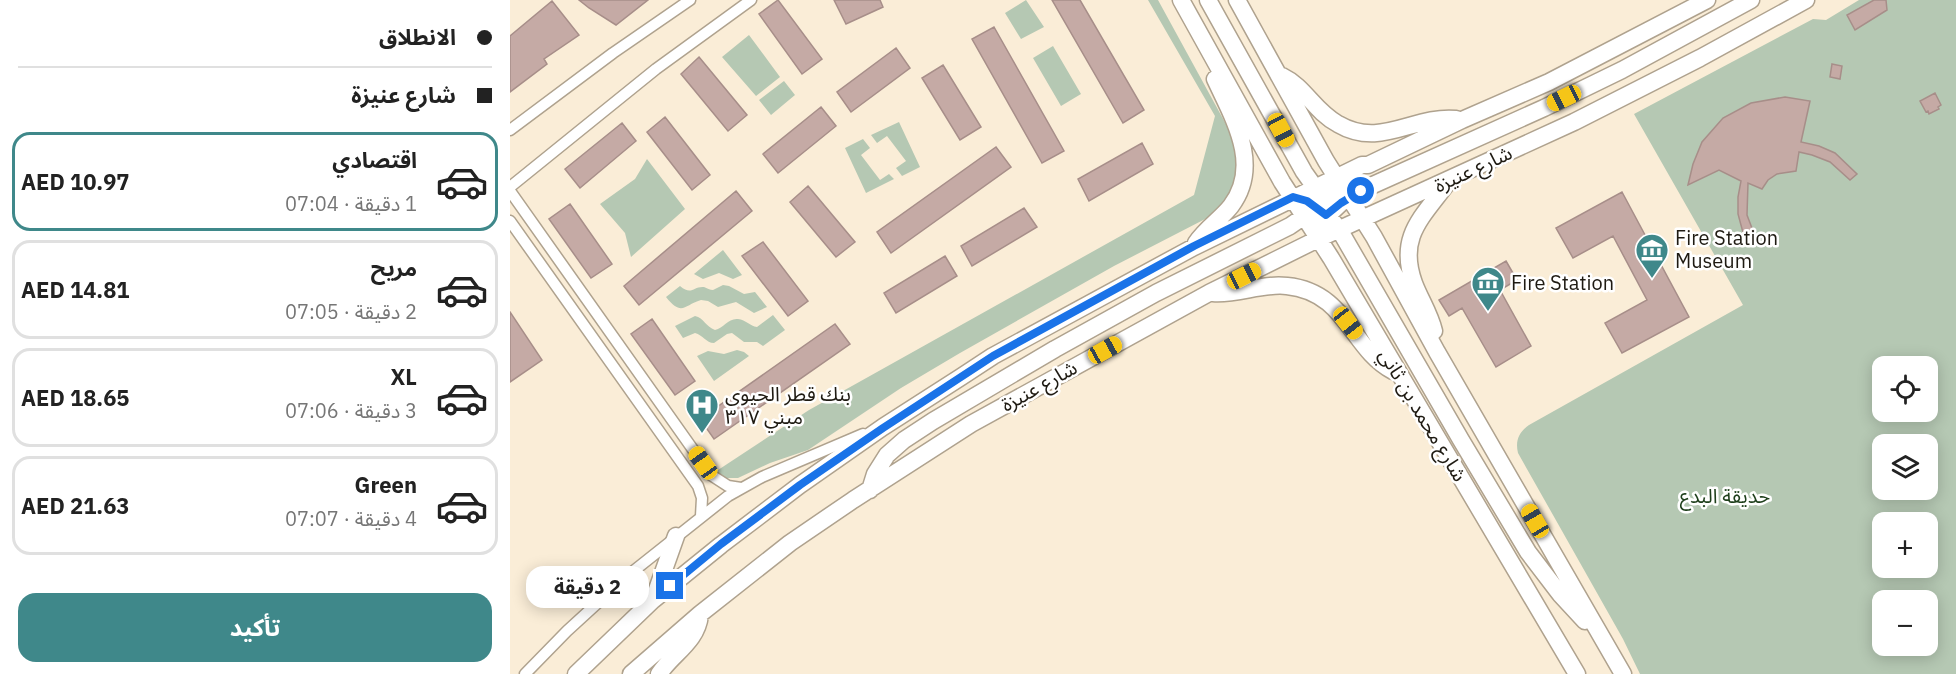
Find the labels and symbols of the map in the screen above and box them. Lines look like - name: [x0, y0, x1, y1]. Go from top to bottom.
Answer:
- car: [1544, 82, 1584, 114]
- car: [1265, 110, 1297, 150]
- street label: شارع عنيزة: [1429, 139, 1517, 200]
- route start: [1347, 177, 1374, 204]
- place label: Fire Station Museum: [1675, 224, 1778, 274]
- museum icon: Fire Station Museum: [1634, 232, 1670, 279]
- car: [1224, 260, 1264, 292]
- museum icon: Fire Station: [1470, 265, 1506, 312]
- place label: Fire Station: [1511, 269, 1614, 296]
- car: [1330, 303, 1366, 343]
- car: [1085, 333, 1125, 367]
- street label: شارع محمد بن ثاني: [1371, 343, 1474, 488]
- street label: شارع عنيزة: [996, 354, 1083, 419]
- place label: بنك قطر الحيوي مبني ٣١٧: [725, 380, 851, 433]
- hospital icon: بنك قطر الحيوي مبني ٣١٧: [684, 387, 720, 434]
- car: [685, 443, 721, 483]
- park label: حديقة البدع: [1680, 482, 1770, 511]
- car: [1518, 501, 1552, 541]
- callout: 2 دقيقة: [526, 565, 649, 607]
- route end: [656, 572, 683, 599]

